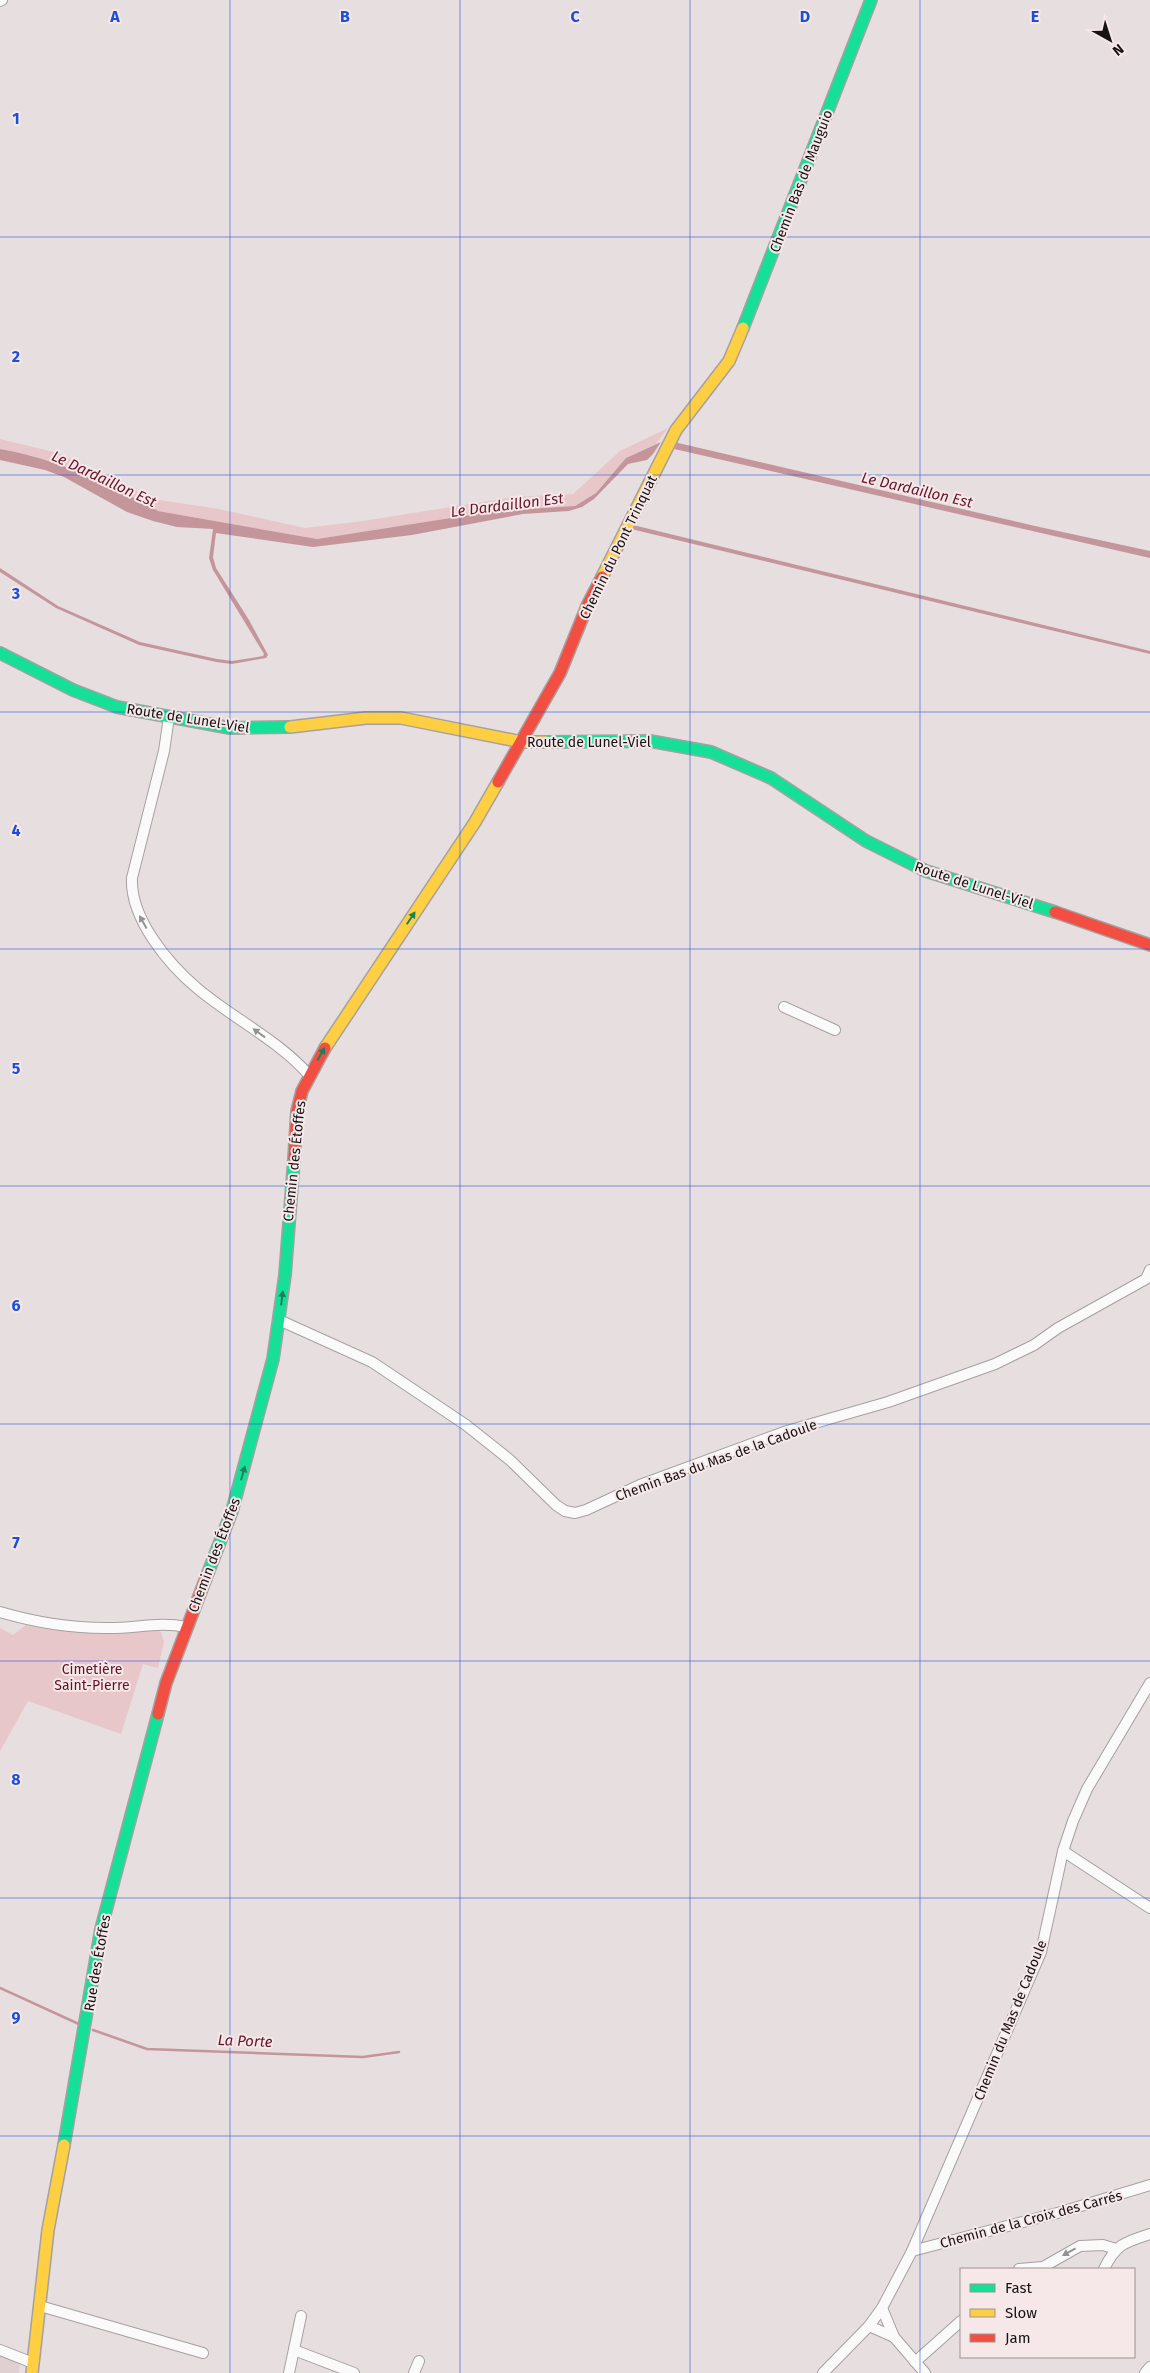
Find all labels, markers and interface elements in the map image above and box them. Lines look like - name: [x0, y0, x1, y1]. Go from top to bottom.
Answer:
- text: A: [109, 7, 120, 26]
- text: B: [340, 7, 350, 26]
- text: C: [570, 7, 580, 26]
- text: D: [800, 7, 810, 26]
- text: E: [1031, 7, 1039, 26]
- north arrow: [1085, 15, 1135, 65]
- text: N: [1109, 40, 1127, 59]
- street label: Chemin Bas de Mauguio: [766, 107, 837, 255]
- text: 1: [12, 109, 20, 128]
- text: 2: [12, 347, 20, 366]
- water label: Le Dardaillon Est: [49, 447, 160, 511]
- water label: Le Dardaillon Est: [860, 468, 975, 512]
- street label: Chemin du Pont Trinquat: [576, 472, 661, 622]
- water label: Le Dardaillon Est: [450, 489, 565, 521]
- text: 3: [11, 584, 20, 603]
- street label: Route de Lunel-Viel: [125, 700, 250, 737]
- street label: Route de Lunel-Viel: [527, 734, 651, 751]
- text: 4: [11, 821, 21, 840]
- street label: Route de Lunel-Viel: [912, 858, 1035, 913]
- one-way arrow: [406, 912, 416, 925]
- one-way arrow: [139, 914, 147, 929]
- one-way arrow: [252, 1028, 266, 1038]
- one-way arrow: [317, 1046, 325, 1061]
- text: 5: [12, 1059, 21, 1078]
- street label: Chemin des Étoffes: [279, 1099, 309, 1222]
- one-way arrow: [278, 1289, 286, 1305]
- text: 6: [11, 1296, 21, 1315]
- street label: Chemin Bas du Mas de la Cadoule: [613, 1416, 819, 1505]
- one-way arrow: [240, 1466, 248, 1481]
- street label: Chemin des Étoffes: [184, 1495, 244, 1615]
- text: 7: [12, 1533, 20, 1552]
- park label: Cimetière Saint-Pierre: [54, 1661, 130, 1694]
- text: 8: [11, 1770, 21, 1789]
- street label: Rue des Étoffes: [80, 1913, 114, 2013]
- street label: Chemin du Mas de Cadoule: [970, 1937, 1050, 2103]
- text: 9: [12, 2008, 21, 2027]
- water label: La Porte: [217, 2031, 273, 2051]
- street label: Chemin de la Croix des Carrés: [938, 2187, 1124, 2252]
- one-way arrow: [1062, 2248, 1076, 2256]
- legend: [960, 2268, 1135, 2358]
- text: Fast: [1005, 2279, 1032, 2297]
- text: Slow: [1005, 2304, 1037, 2322]
- text: Jam: [1005, 2329, 1031, 2347]

